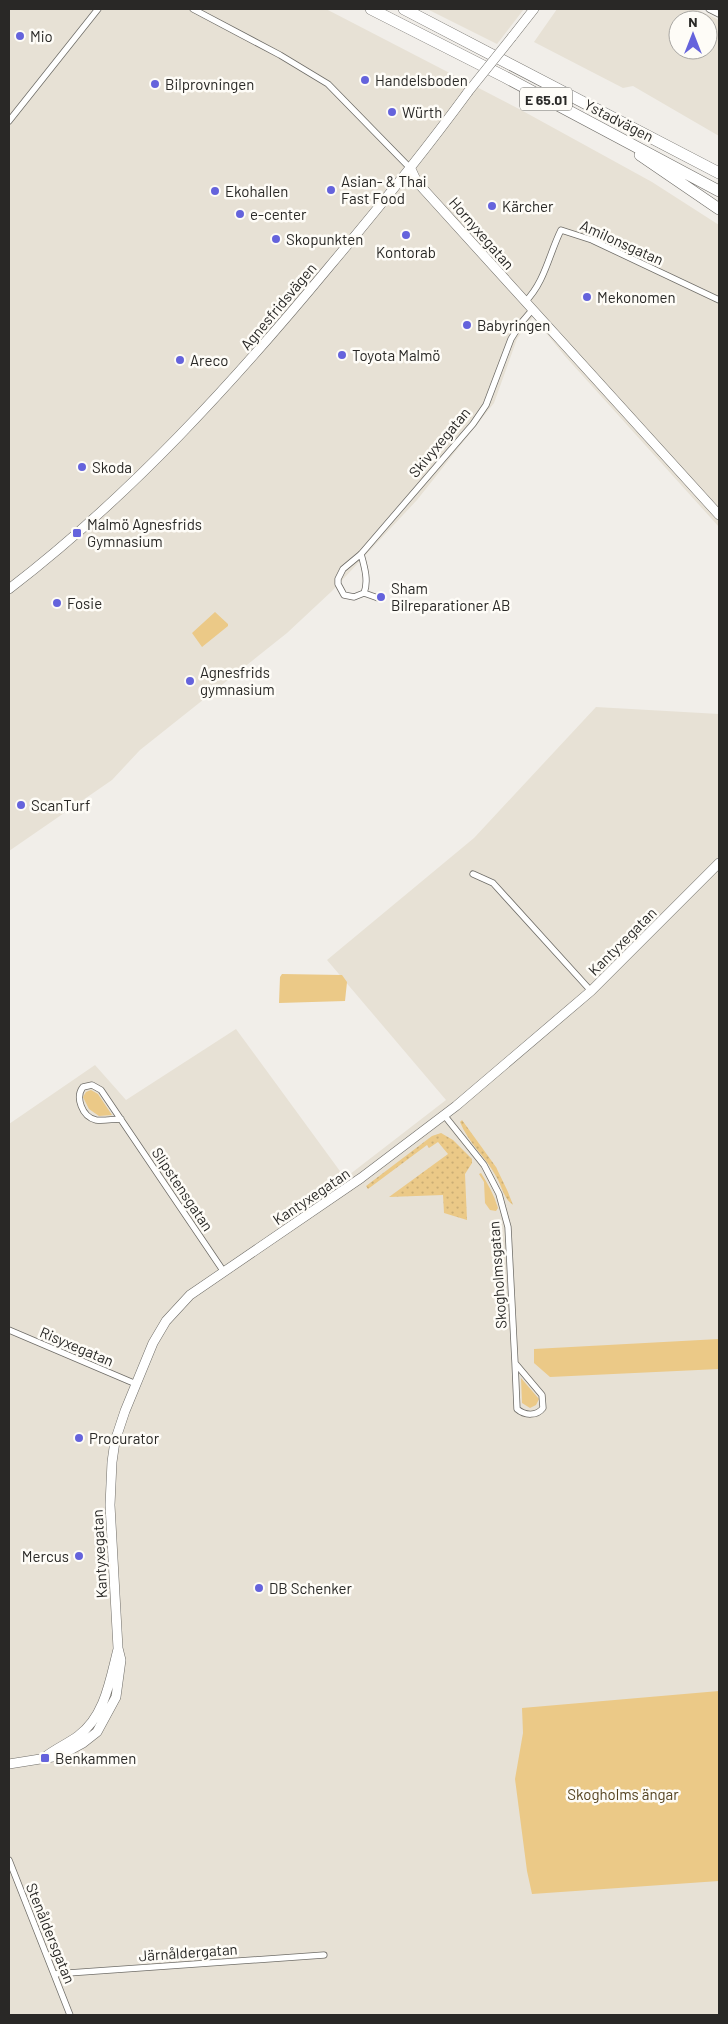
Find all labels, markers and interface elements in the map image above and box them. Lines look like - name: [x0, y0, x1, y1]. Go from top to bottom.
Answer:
- north arrow: [668, 10, 718, 60]
- text: N: [688, 13, 698, 30]
- place label: Mio: [30, 27, 53, 45]
- marker: Mio: [14, 30, 26, 42]
- place label: Handelsboden: [375, 71, 468, 89]
- marker: Handelsboden: [359, 74, 371, 86]
- place label: Bilprovningen: [165, 75, 254, 93]
- marker: Bilprovningen: [149, 78, 161, 90]
- road number: E 65.01: [520, 88, 572, 110]
- street label: Ystadvägen: [581, 95, 657, 145]
- place label: Würth: [402, 103, 442, 121]
- marker: Würth: [386, 106, 398, 118]
- place label: Asian- & Thai Fast Food: [341, 172, 427, 207]
- place label: Ekohallen: [225, 182, 288, 200]
- marker: Asian- & Thai Fast Food: [325, 184, 337, 196]
- marker: Ekohallen: [209, 185, 221, 197]
- street label: Hornyxegatan: [446, 193, 518, 273]
- place label: Kärcher: [502, 197, 554, 215]
- marker: Kärcher: [486, 200, 498, 212]
- place label: e-center: [250, 205, 307, 223]
- marker: e-center: [234, 208, 246, 220]
- street label: Amilonsgatan: [578, 216, 666, 268]
- marker: Kontorab: [400, 229, 412, 241]
- place label: Skopunkten: [286, 230, 363, 248]
- marker: Skopunkten: [270, 233, 282, 245]
- place label: Kontorab: [376, 243, 436, 261]
- street label: Agnesfridsvägen: [236, 259, 320, 353]
- place label: Mekonomen: [597, 288, 676, 306]
- marker: Mekonomen: [581, 291, 593, 303]
- place label: Babyringen: [477, 316, 550, 334]
- marker: Babyringen: [461, 319, 473, 331]
- place label: Toyota Malmö: [352, 346, 440, 364]
- marker: Toyota Malmö: [336, 349, 348, 361]
- place label: Areco: [190, 351, 228, 369]
- marker: Areco: [174, 354, 186, 366]
- street label: Skivyxegatan: [405, 403, 473, 481]
- place label: Skoda: [92, 458, 132, 476]
- marker: Skoda: [76, 461, 88, 473]
- place label: Malmö Agnesfrids Gymnasium: [87, 515, 202, 550]
- marker: Malmö Agnesfrids Gymnasium: [71, 527, 83, 539]
- place label: Sham Bilreparationer AB: [391, 579, 510, 614]
- marker: Sham Bilreparationer AB: [375, 591, 387, 603]
- place label: Fosie: [67, 594, 102, 612]
- marker: Fosie: [51, 597, 63, 609]
- place label: Agnesfrids gymnasium: [200, 663, 275, 698]
- marker: Agnesfrids gymnasium: [184, 675, 196, 687]
- place label: ScanTurf: [31, 796, 90, 814]
- marker: ScanTurf: [15, 799, 27, 811]
- street label: Kantyxegatan: [584, 903, 660, 979]
- street label: Slipstensgatan: [148, 1144, 218, 1234]
- street label: Kantyxegatan: [269, 1164, 353, 1228]
- street label: Skogholmsgatan: [484, 1220, 510, 1330]
- street label: Risyxegatan: [37, 1322, 117, 1370]
- place label: Procurator: [89, 1429, 160, 1447]
- marker: Procurator: [73, 1432, 85, 1444]
- street label: Kantyxegatan: [88, 1509, 110, 1599]
- place label: Mercus: [22, 1547, 69, 1565]
- marker: Mercus: [73, 1550, 85, 1562]
- place label: DB Schenker: [269, 1579, 353, 1597]
- marker: DB Schenker: [253, 1582, 265, 1594]
- place label: Benkammen: [55, 1749, 136, 1767]
- marker: Benkammen: [39, 1752, 51, 1764]
- park label: Skogholms ängar: [567, 1785, 679, 1803]
- street label: Stenåldersgatan: [23, 1880, 79, 1986]
- street label: Järnåldergatan: [138, 1940, 238, 1964]

